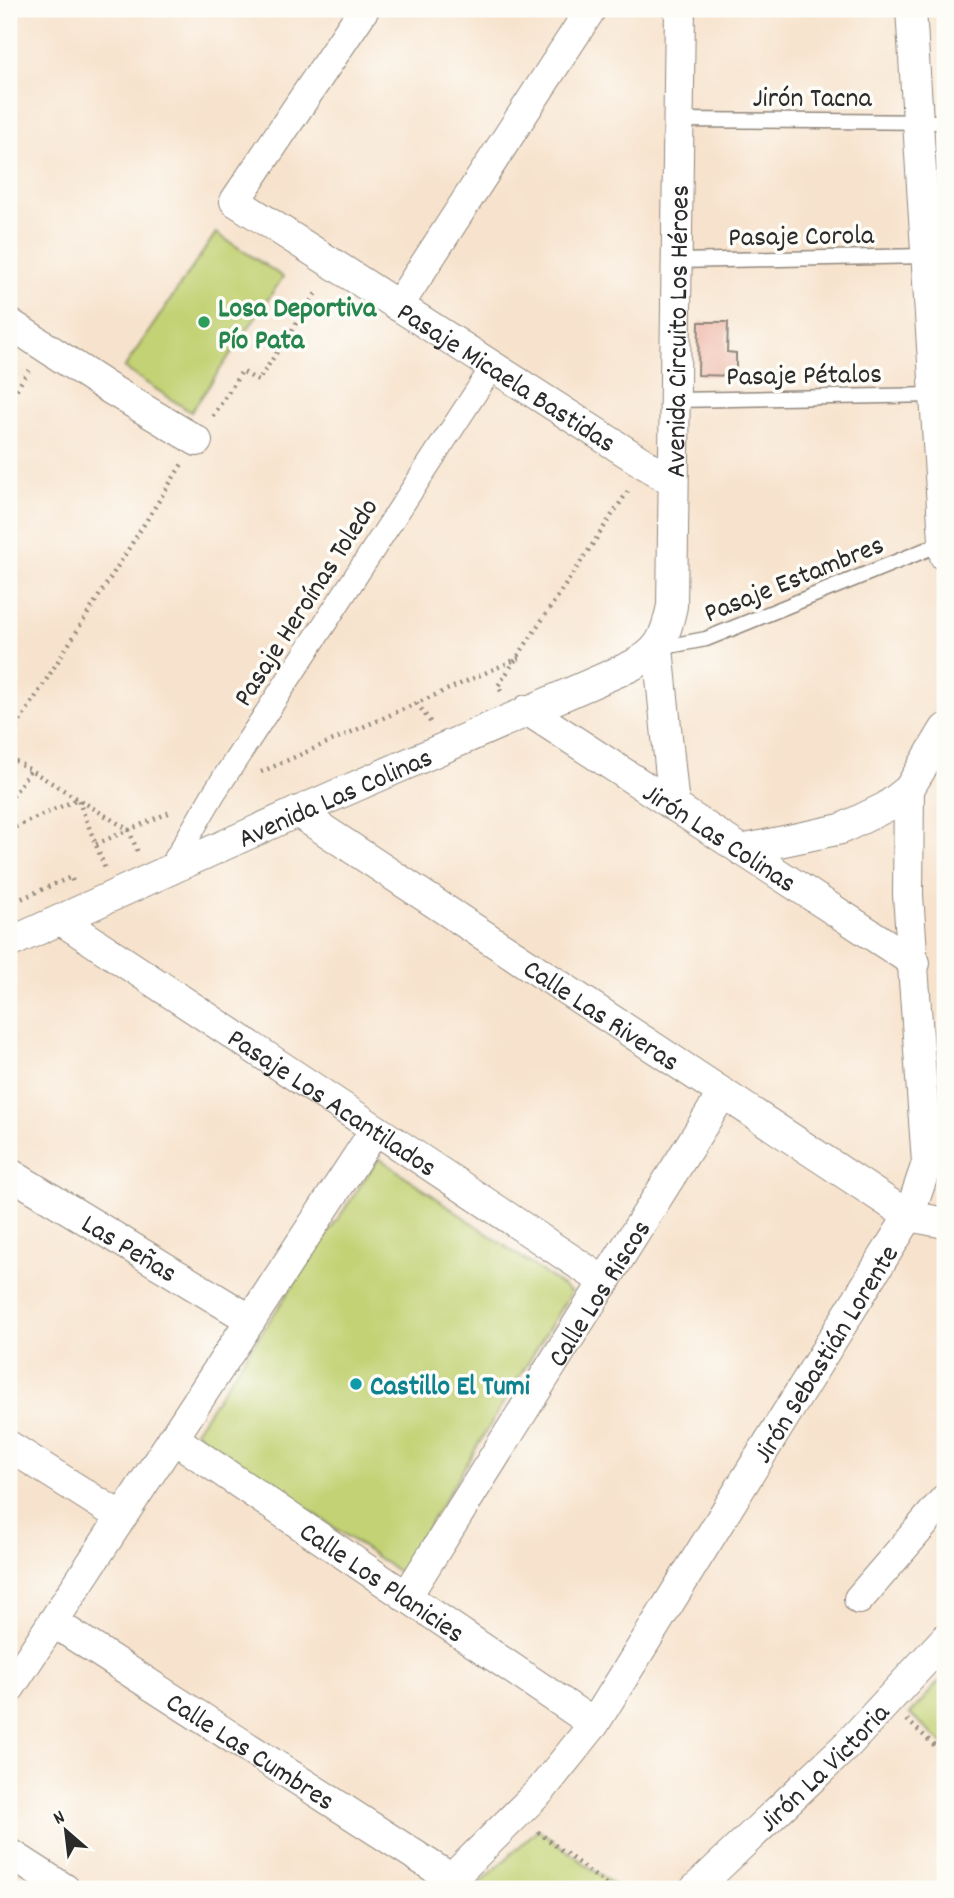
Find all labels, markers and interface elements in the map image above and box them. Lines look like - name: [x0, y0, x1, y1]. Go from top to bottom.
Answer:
- street label: Jirón Tacna: [752, 81, 872, 121]
- street label: Avenida Circuito Los Héroes: [659, 185, 703, 478]
- street label: Pasaje Corola: [728, 218, 875, 260]
- place label: Losa Deportiva Pío Pata: [218, 291, 377, 363]
- street label: Pasaje Micaela Bastidas: [387, 295, 622, 465]
- marker: Losa Deportiva Pío Pata: [196, 314, 212, 330]
- street label: Pasaje Pétalos: [726, 357, 882, 399]
- street label: Pasaje Heroínas Toledo: [226, 492, 391, 716]
- street label: Pasaje Estambres: [699, 527, 891, 636]
- street label: Avenida Las Colinas: [233, 740, 440, 861]
- street label: Jirón Las Colinas: [633, 775, 803, 905]
- street label: Calle Las Riveras: [514, 952, 686, 1084]
- street label: Pasaje Los Acantilados: [218, 1021, 443, 1190]
- street label: Las Peñas: [72, 1206, 183, 1296]
- street label: Calle Los Riscos: [540, 1213, 663, 1376]
- street label: Jirón Sebastián Lorente: [745, 1239, 911, 1472]
- place label: Castillo El Tumi: [370, 1369, 530, 1409]
- marker: Castillo El Tumi: [348, 1376, 364, 1392]
- street label: Calle Los Planicies: [290, 1514, 471, 1655]
- street label: Calle Las Cumbres: [156, 1685, 341, 1823]
- street label: Jirón La Victoria: [751, 1696, 902, 1844]
- north arrow: [32, 1797, 102, 1867]
- text: N: [49, 1805, 70, 1833]

